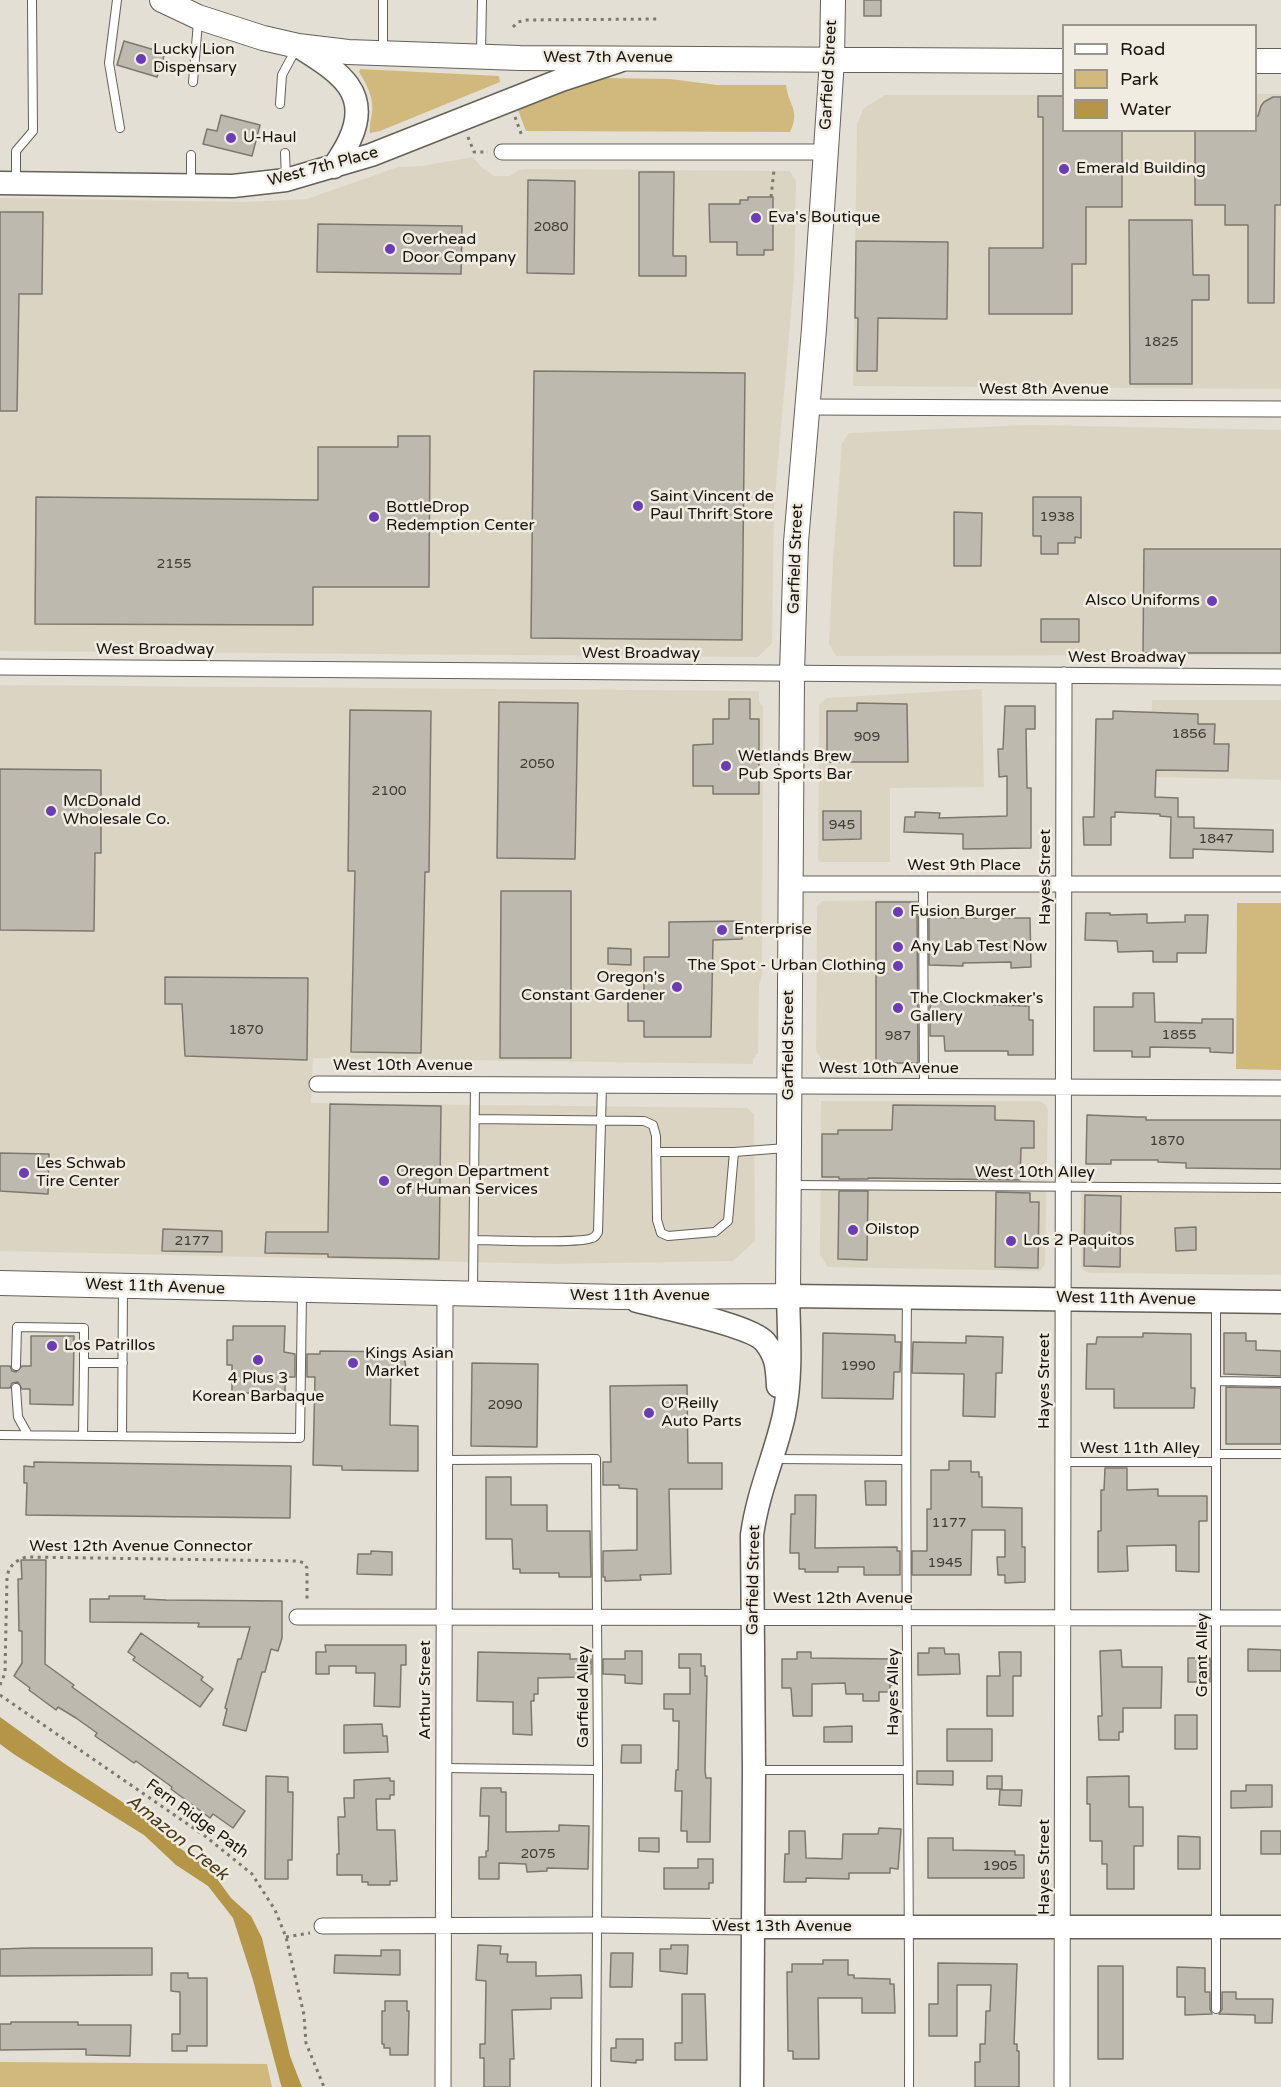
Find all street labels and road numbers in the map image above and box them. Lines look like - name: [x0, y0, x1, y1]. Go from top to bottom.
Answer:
- street label: Garfield Street: [817, 19, 841, 131]
- street label: West 7th Avenue: [543, 48, 673, 68]
- street label: West 7th Place: [266, 143, 380, 191]
- street label: West 8th Avenue: [979, 380, 1109, 400]
- street label: Garfield Street: [784, 503, 808, 615]
- street label: West Broadway: [96, 640, 214, 660]
- street label: West Broadway: [582, 644, 700, 664]
- street label: West Broadway: [1068, 648, 1186, 668]
- street label: Hayes Street: [1036, 829, 1056, 925]
- street label: West 9th Place: [907, 856, 1021, 876]
- street label: Garfield Street: [779, 990, 799, 1100]
- street label: West 10th Avenue: [333, 1056, 473, 1076]
- street label: West 10th Avenue: [819, 1059, 959, 1079]
- street label: West 10th Alley: [975, 1163, 1095, 1183]
- street label: West 11th Avenue: [85, 1275, 225, 1299]
- street label: West 11th Avenue: [570, 1286, 710, 1306]
- street label: West 11th Avenue: [1056, 1288, 1196, 1310]
- street label: Hayes Street: [1035, 1333, 1055, 1429]
- street label: West 11th Alley: [1080, 1439, 1200, 1459]
- street label: Garfield Street: [743, 1525, 765, 1635]
- street label: West 12th Avenue Connector: [29, 1537, 253, 1557]
- street label: West 12th Avenue: [773, 1589, 913, 1609]
- street label: Grant Alley: [1193, 1613, 1213, 1697]
- street label: Arthur Street: [416, 1640, 436, 1740]
- street label: Garfield Alley: [574, 1646, 594, 1748]
- street label: Hayes Alley: [884, 1648, 904, 1736]
- street label: Fern Ridge Path: [142, 1775, 252, 1863]
- street label: Hayes Street: [1035, 1819, 1055, 1915]
- street label: West 13th Avenue: [712, 1917, 852, 1937]

